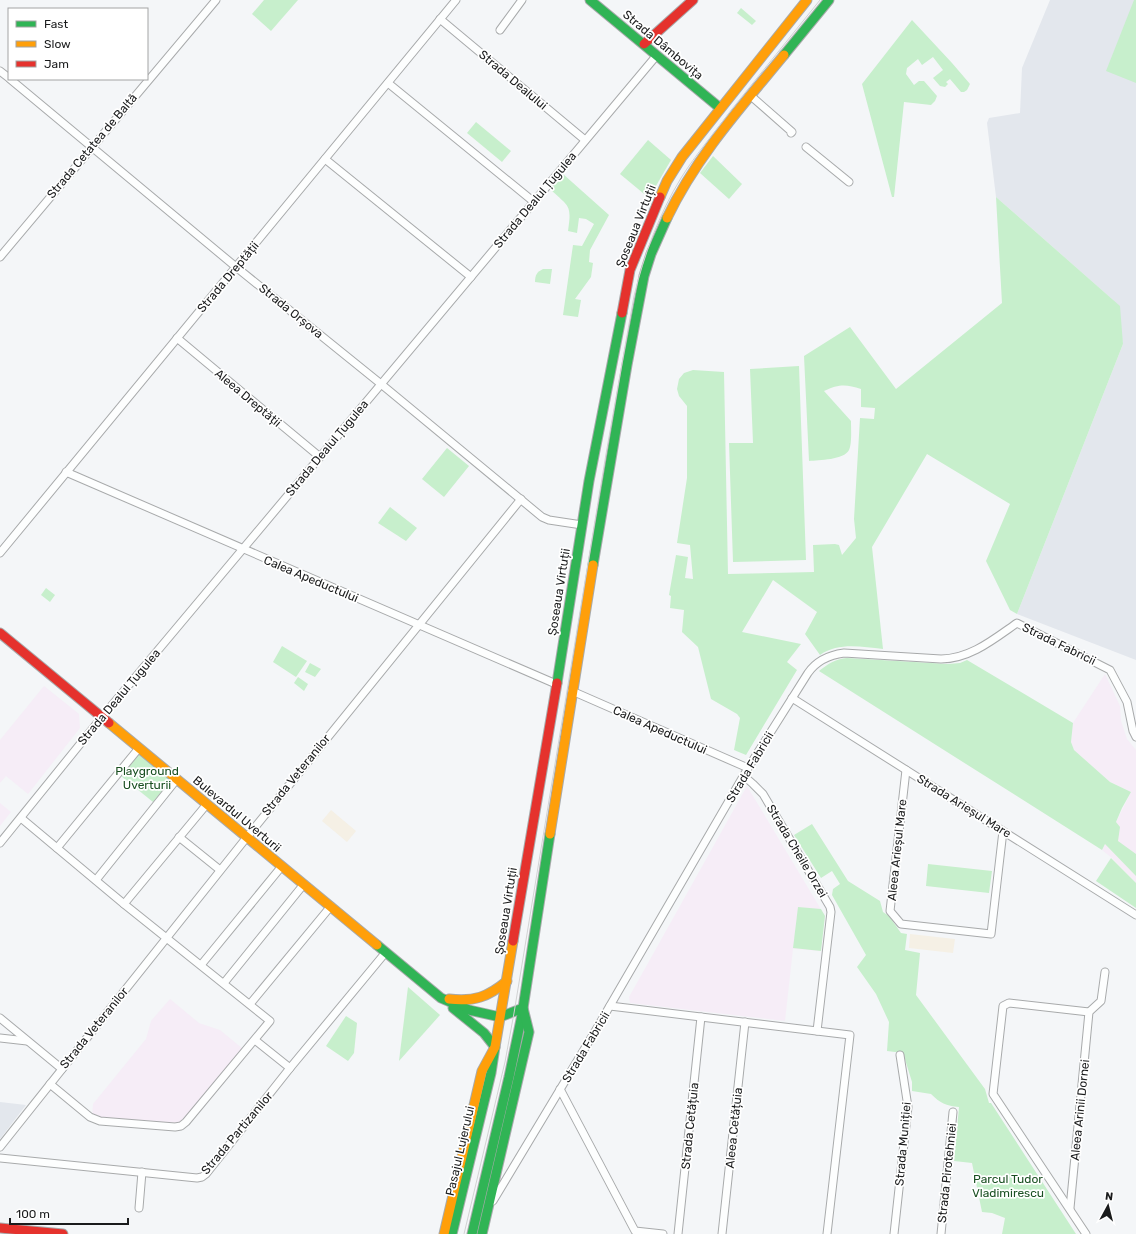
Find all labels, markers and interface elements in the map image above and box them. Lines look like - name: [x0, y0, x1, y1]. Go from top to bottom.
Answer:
- street label: Strada Dâmbovița: [620, 7, 706, 83]
- legend: [8, 8, 148, 80]
- text: Fast: [44, 17, 68, 31]
- text: Slow: [44, 37, 71, 51]
- street label: Strada Dealului: [476, 47, 550, 113]
- text: Jam: [44, 57, 69, 71]
- street label: Strada Cetatea de Baltă: [44, 91, 140, 201]
- street label: Strada Dealul Țugulea: [491, 149, 579, 251]
- street label: Șoseaua Virtuții: [613, 183, 659, 269]
- street label: Strada Dreptății: [194, 239, 262, 315]
- street label: Strada Orșova: [256, 281, 326, 341]
- street label: Aleea Dreptății: [212, 366, 284, 430]
- street label: Strada Dealul Țugulea: [283, 397, 371, 499]
- street label: Șoseaua Virtuții: [545, 547, 573, 637]
- street label: Calea Apeductului: [262, 553, 360, 605]
- street label: Strada Fabricii: [1020, 620, 1098, 668]
- street label: Strada Dealul Țugulea: [75, 646, 163, 748]
- street label: Calea Apeductului: [611, 703, 709, 757]
- street label: Strada Fabricii: [723, 729, 777, 805]
- street label: Strada Veteranilor: [259, 731, 333, 818]
- park label: Playground Uverturii: [115, 764, 179, 792]
- street label: Strada Arieșul Mare: [914, 771, 1014, 841]
- street label: Bulevardul Uverturii: [190, 773, 284, 855]
- street label: Aleea Arieșul Mare: [885, 798, 909, 902]
- street label: Strada Cheile Orzei: [764, 802, 830, 900]
- street label: Șoseaua Virtuții: [492, 866, 520, 956]
- street label: Strada Veteranilor: [57, 984, 131, 1071]
- street label: Strada Fabricii: [559, 1009, 613, 1085]
- street label: Aleea Arinii Dornei: [1068, 1059, 1092, 1161]
- street label: Strada Cetățuia: [678, 1082, 702, 1170]
- street label: Aleea Cetățuia: [723, 1087, 745, 1169]
- street label: Strada Partizanilor: [198, 1088, 276, 1177]
- street label: Strada Muniției: [892, 1101, 914, 1187]
- street label: Pasajul Lujerului: [443, 1105, 477, 1197]
- street label: Strada Pirotehniei: [935, 1122, 959, 1224]
- park label: Parcul Tudor Vladimirescu: [972, 1172, 1044, 1200]
- north arrow: [1088, 1186, 1128, 1226]
- text: N: [1104, 1190, 1114, 1204]
- scale bar: [10, 1200, 128, 1226]
- text: 100 m: [16, 1207, 50, 1221]

